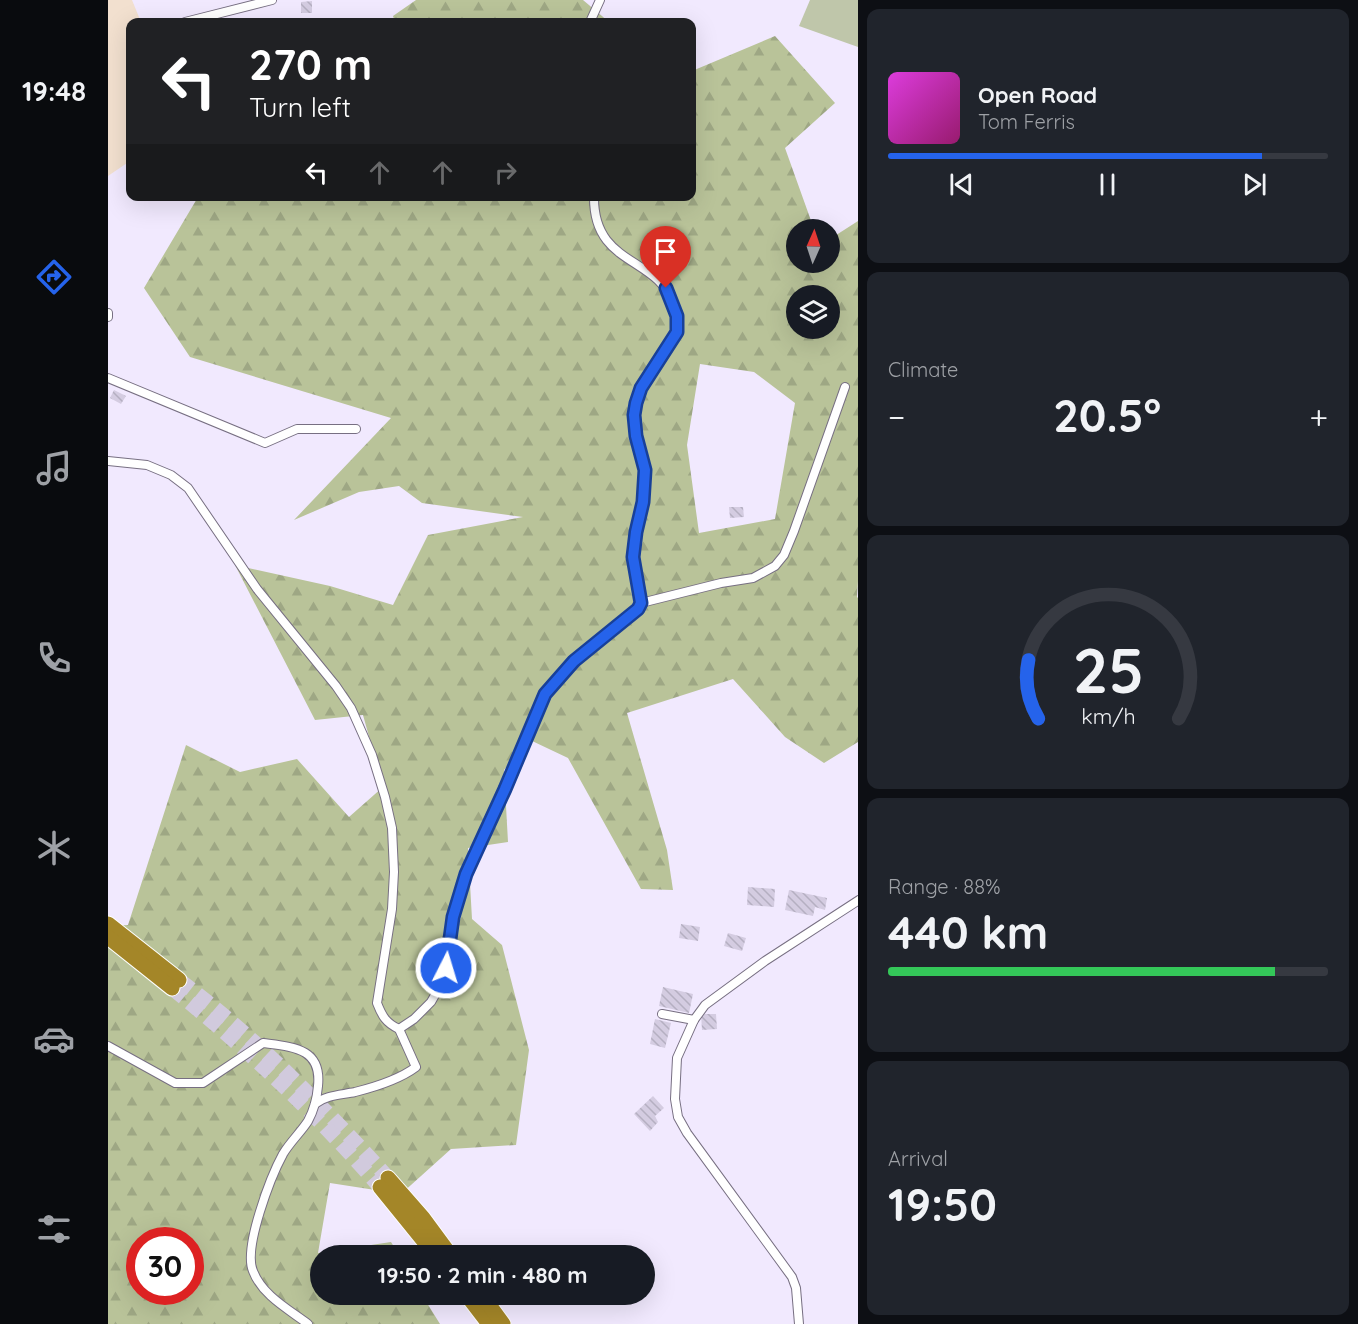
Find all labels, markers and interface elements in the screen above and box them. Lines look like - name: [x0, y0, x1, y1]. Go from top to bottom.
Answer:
- text: 270 m: [249, 38, 372, 91]
- icon: left: [150, 42, 228, 120]
- text: 19:48: [22, 74, 86, 108]
- text: Open Road: [978, 81, 1097, 109]
- text: Turn left: [249, 90, 351, 124]
- text: Tom Ferris: [978, 109, 1075, 134]
- icon: left: [300, 156, 333, 189]
- icon: ahead: [363, 156, 396, 189]
- icon: ahead: [426, 156, 459, 189]
- icon: right: [489, 156, 522, 189]
- icon: previous: [945, 168, 978, 201]
- icon: pause: [1091, 168, 1124, 201]
- icon: next: [1238, 168, 1271, 201]
- north arrow: [786, 219, 840, 273]
- map controls: [786, 219, 840, 339]
- pin: [640, 226, 691, 288]
- icon: arrive: [649, 235, 682, 268]
- icon: directions: [33, 256, 75, 298]
- button: layers: [786, 285, 840, 339]
- text: Climate: [888, 357, 958, 382]
- text: 20.5°: [1053, 387, 1161, 443]
- text: −: [888, 396, 905, 437]
- text: +: [1309, 396, 1328, 437]
- icon: music: [33, 447, 75, 489]
- text: 25: [1072, 631, 1144, 709]
- icon: phone: [33, 637, 75, 679]
- text: km/h: [1081, 703, 1135, 729]
- icon: climate: [33, 827, 75, 869]
- text: Range · 88%: [888, 874, 1000, 899]
- text: 440 km: [888, 904, 1048, 960]
- position arrow: [414, 936, 478, 1000]
- icon: car: [33, 1018, 75, 1060]
- text: Arrival: [888, 1146, 948, 1171]
- text: 19:50: [888, 1176, 997, 1232]
- icon: filters: [33, 1208, 75, 1250]
- speed limit sign: 30: [126, 1227, 204, 1305]
- text: 19:50 · 2 min · 480 m: [378, 1261, 587, 1289]

